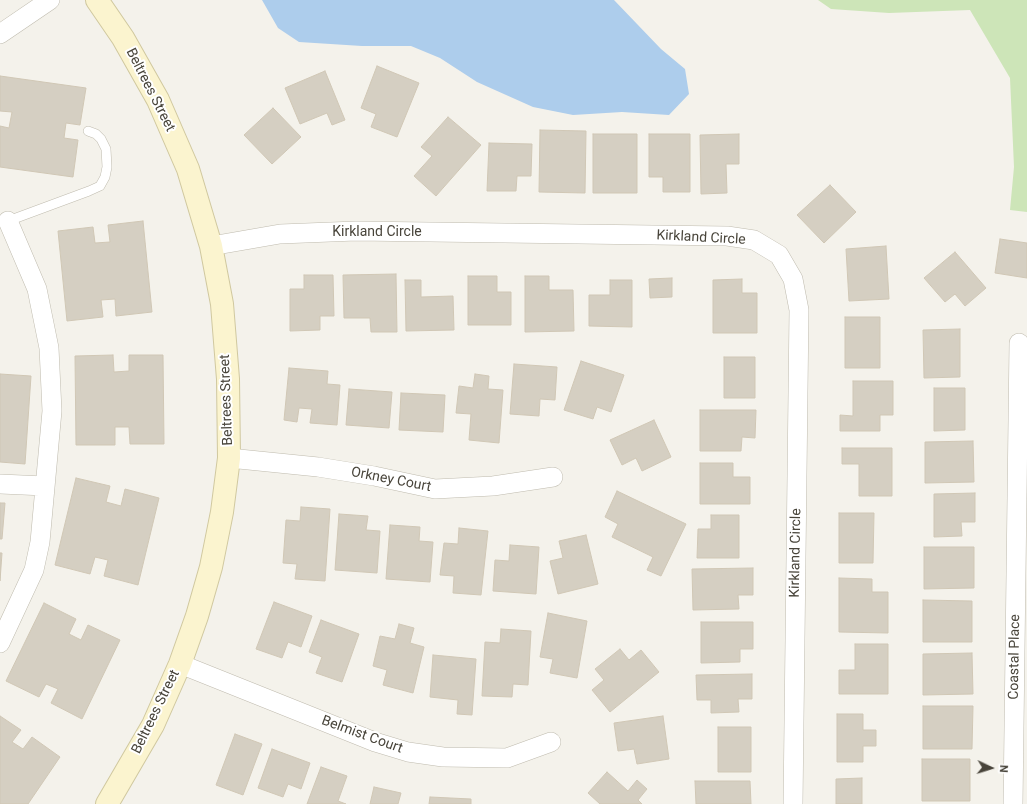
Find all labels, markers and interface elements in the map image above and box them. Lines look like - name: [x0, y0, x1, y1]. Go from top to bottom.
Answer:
- street label: Beltrees Street: [122, 46, 178, 134]
- street label: Kirkland Circle: [332, 224, 422, 240]
- street label: Kirkland Circle: [656, 227, 746, 249]
- street label: Beltrees Street: [217, 354, 237, 446]
- street label: Orkney Court: [350, 464, 432, 496]
- street label: Kirkland Circle: [787, 508, 805, 598]
- street label: Coastal Place: [1006, 614, 1024, 700]
- street label: Beltrees Street: [128, 667, 184, 757]
- street label: Belmist Court: [319, 713, 405, 757]
- north arrow: [971, 748, 1011, 788]
- text: N: [997, 765, 1010, 773]

